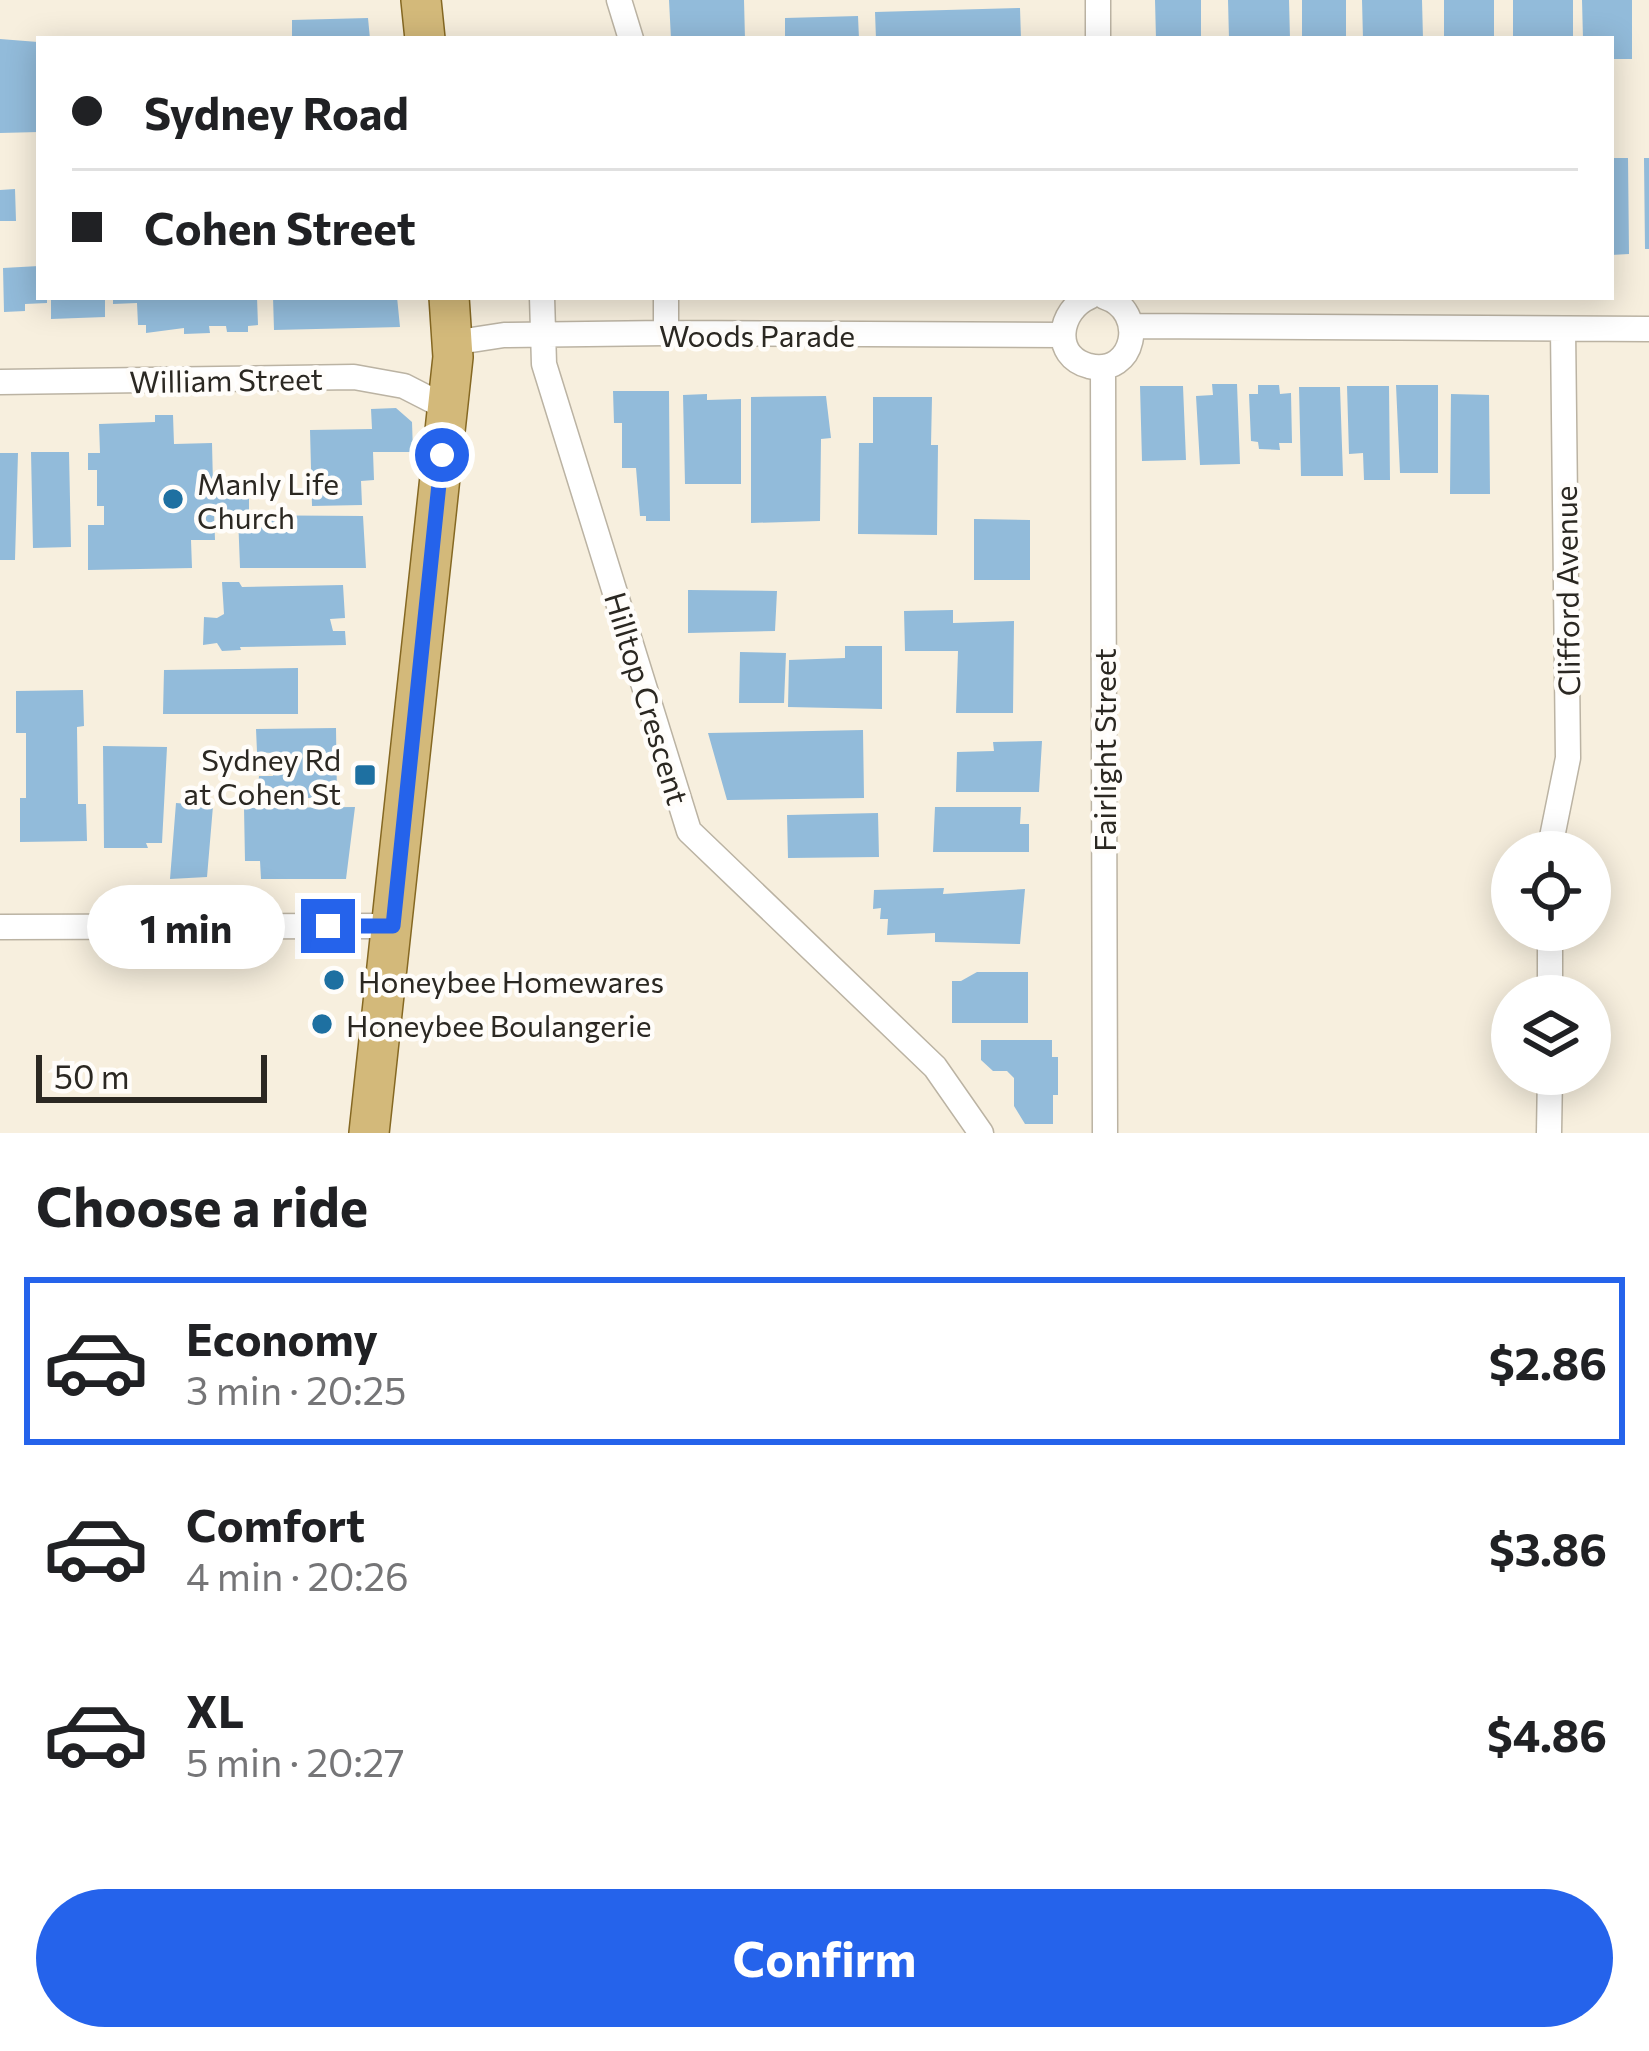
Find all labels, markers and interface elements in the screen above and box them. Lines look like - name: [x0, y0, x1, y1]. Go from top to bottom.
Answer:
- text: Sydney Road: [144, 84, 409, 139]
- text: Cohen Street: [144, 199, 416, 254]
- street label: Woods Parade: [659, 316, 855, 353]
- street label: William Street: [129, 359, 323, 399]
- route start: [415, 428, 469, 482]
- place label: Manly Life Church: [197, 464, 339, 535]
- street label: Clifford Avenue: [1546, 485, 1586, 697]
- marker: Manly Life Church: [160, 486, 186, 512]
- street label: Hilltop Crescent: [598, 587, 698, 809]
- street label: Fairlight Street: [1085, 648, 1122, 852]
- place label: Sydney Rd at Cohen St: [183, 740, 341, 811]
- marker: Sydney Rd at Cohen St: [352, 762, 378, 788]
- map controls: [1491, 831, 1611, 1095]
- button: locate: [1491, 831, 1611, 951]
- callout: 1 min: [88, 884, 286, 968]
- route end: [301, 899, 355, 953]
- text: 1 min: [140, 903, 232, 951]
- place label: Honeybee Homewares: [358, 962, 664, 999]
- marker: Honeybee Homewares: [321, 967, 347, 993]
- button: layers: [1491, 975, 1611, 1095]
- place label: Honeybee Boulangerie: [346, 1006, 652, 1043]
- marker: Honeybee Boulangerie: [309, 1011, 335, 1037]
- scale bar: [36, 1049, 267, 1102]
- text: 50 m: [54, 1055, 130, 1096]
- text: Choose a ride: [36, 1172, 368, 1238]
- icon: car: [42, 1307, 150, 1415]
- text: Economy: [186, 1310, 378, 1365]
- text: $2.86: [1489, 1334, 1607, 1389]
- text: 3 min · 20:25: [186, 1365, 406, 1413]
- icon: car: [42, 1493, 150, 1601]
- text: Comfort: [186, 1496, 365, 1551]
- text: $3.86: [1489, 1520, 1607, 1575]
- text: 4 min · 20:26: [186, 1551, 409, 1599]
- icon: car: [42, 1679, 150, 1787]
- text: XL: [186, 1682, 244, 1737]
- text: $4.86: [1487, 1706, 1607, 1761]
- text: 5 min · 20:27: [186, 1737, 405, 1785]
- button: Confirm: [36, 1889, 1613, 2027]

